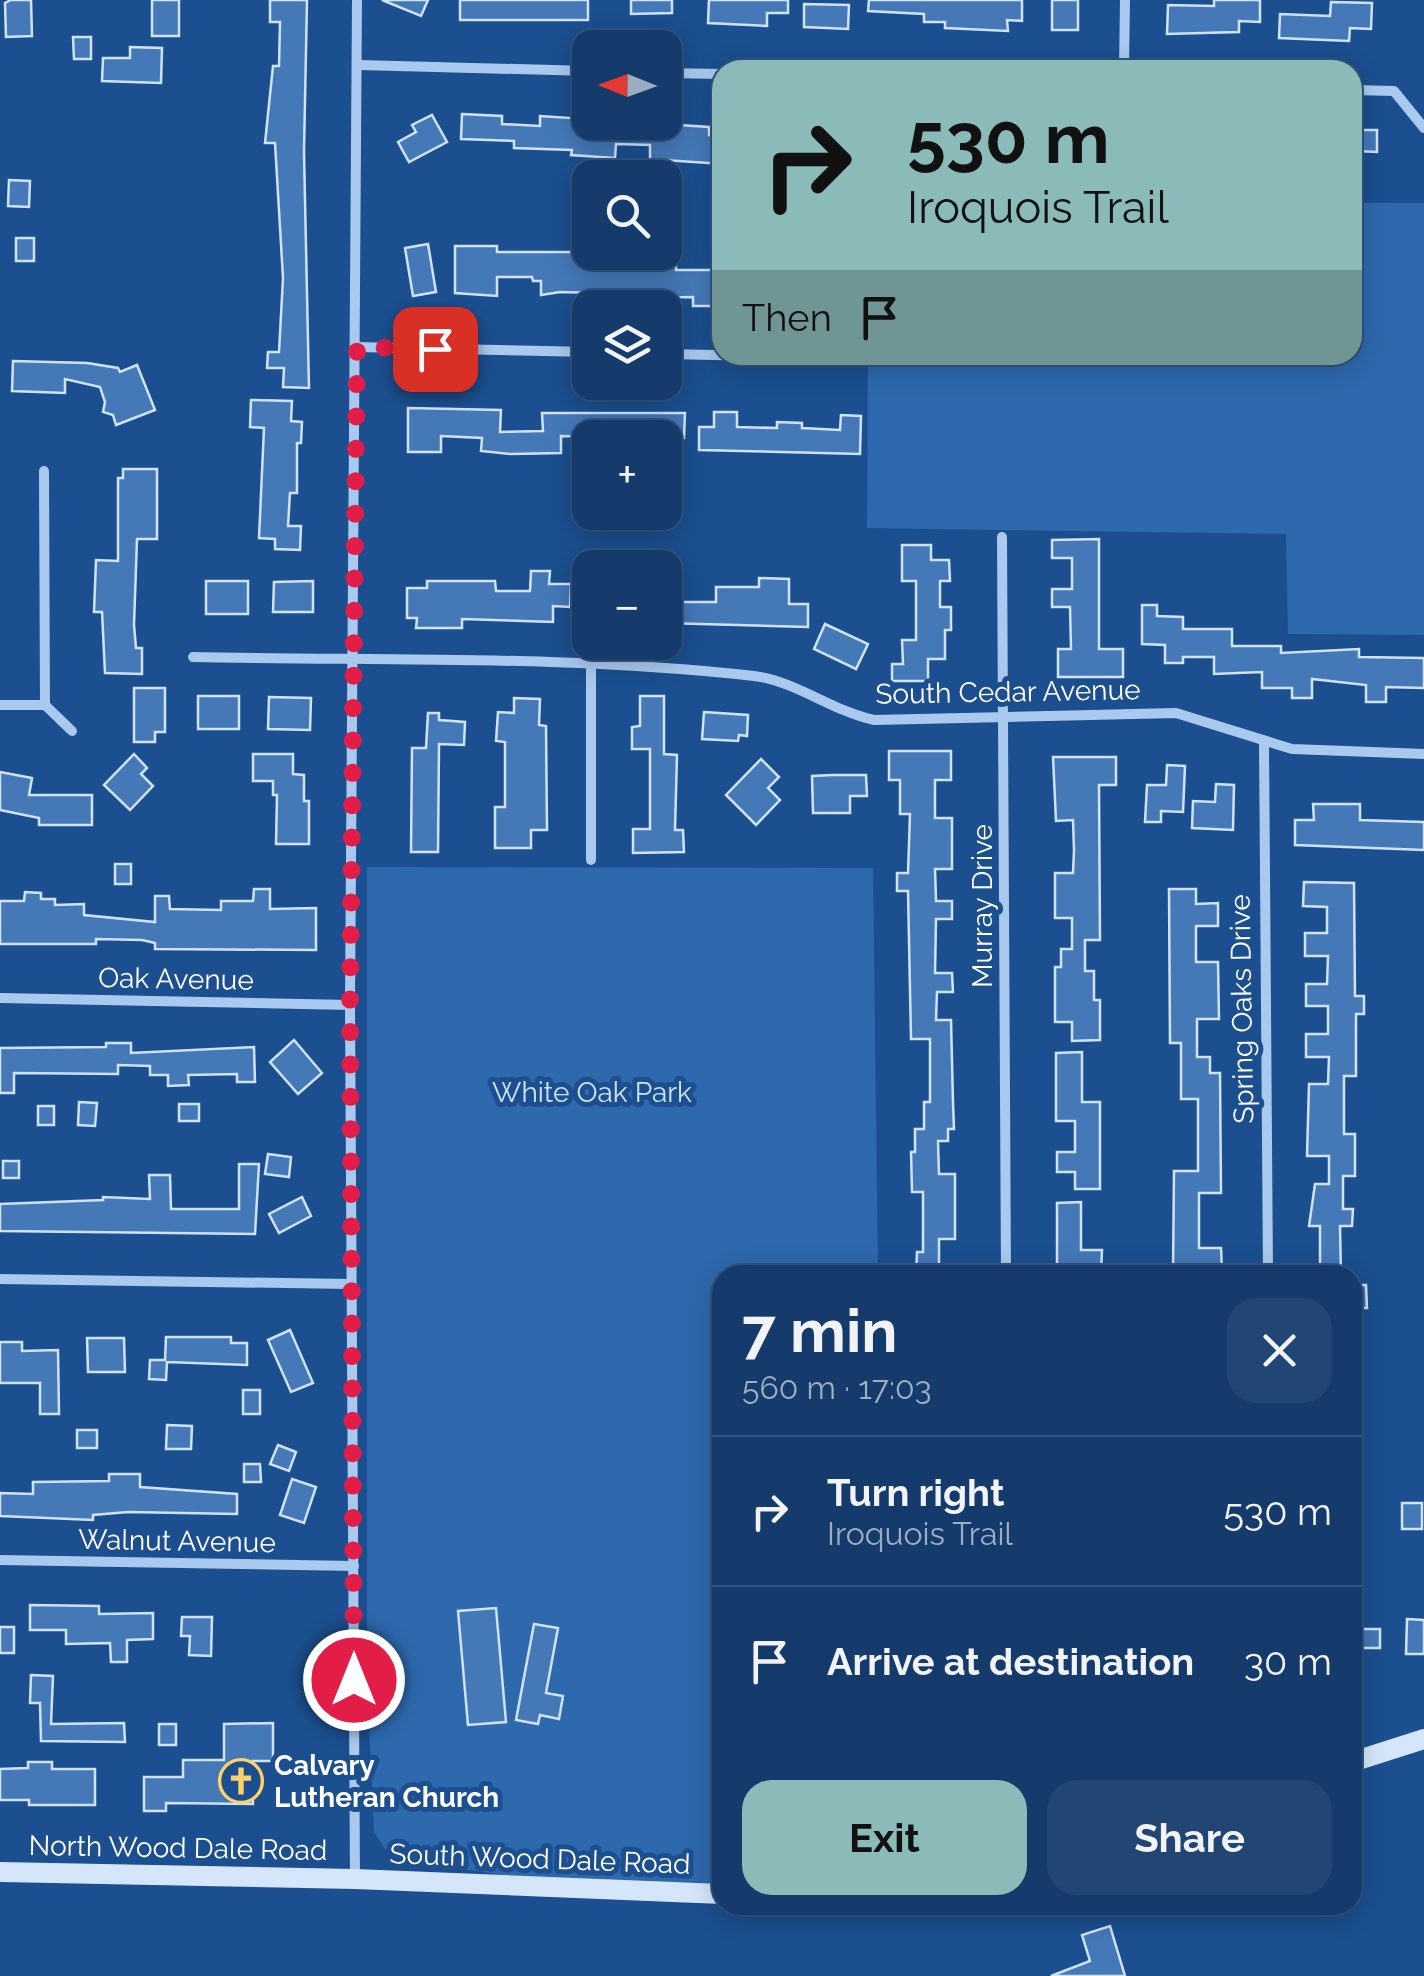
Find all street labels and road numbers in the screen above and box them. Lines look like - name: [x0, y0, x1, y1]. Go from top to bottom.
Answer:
- street label: South Cedar Avenue: [875, 673, 1141, 711]
- street label: Murray Drive: [966, 824, 999, 988]
- street label: Spring Oaks Drive: [1223, 894, 1261, 1124]
- street label: Oak Avenue: [98, 961, 254, 997]
- street label: Walnut Avenue: [78, 1523, 276, 1559]
- street label: North Wood Dale Road: [28, 1829, 328, 1867]
- street label: South Wood Dale Road: [389, 1837, 691, 1881]

